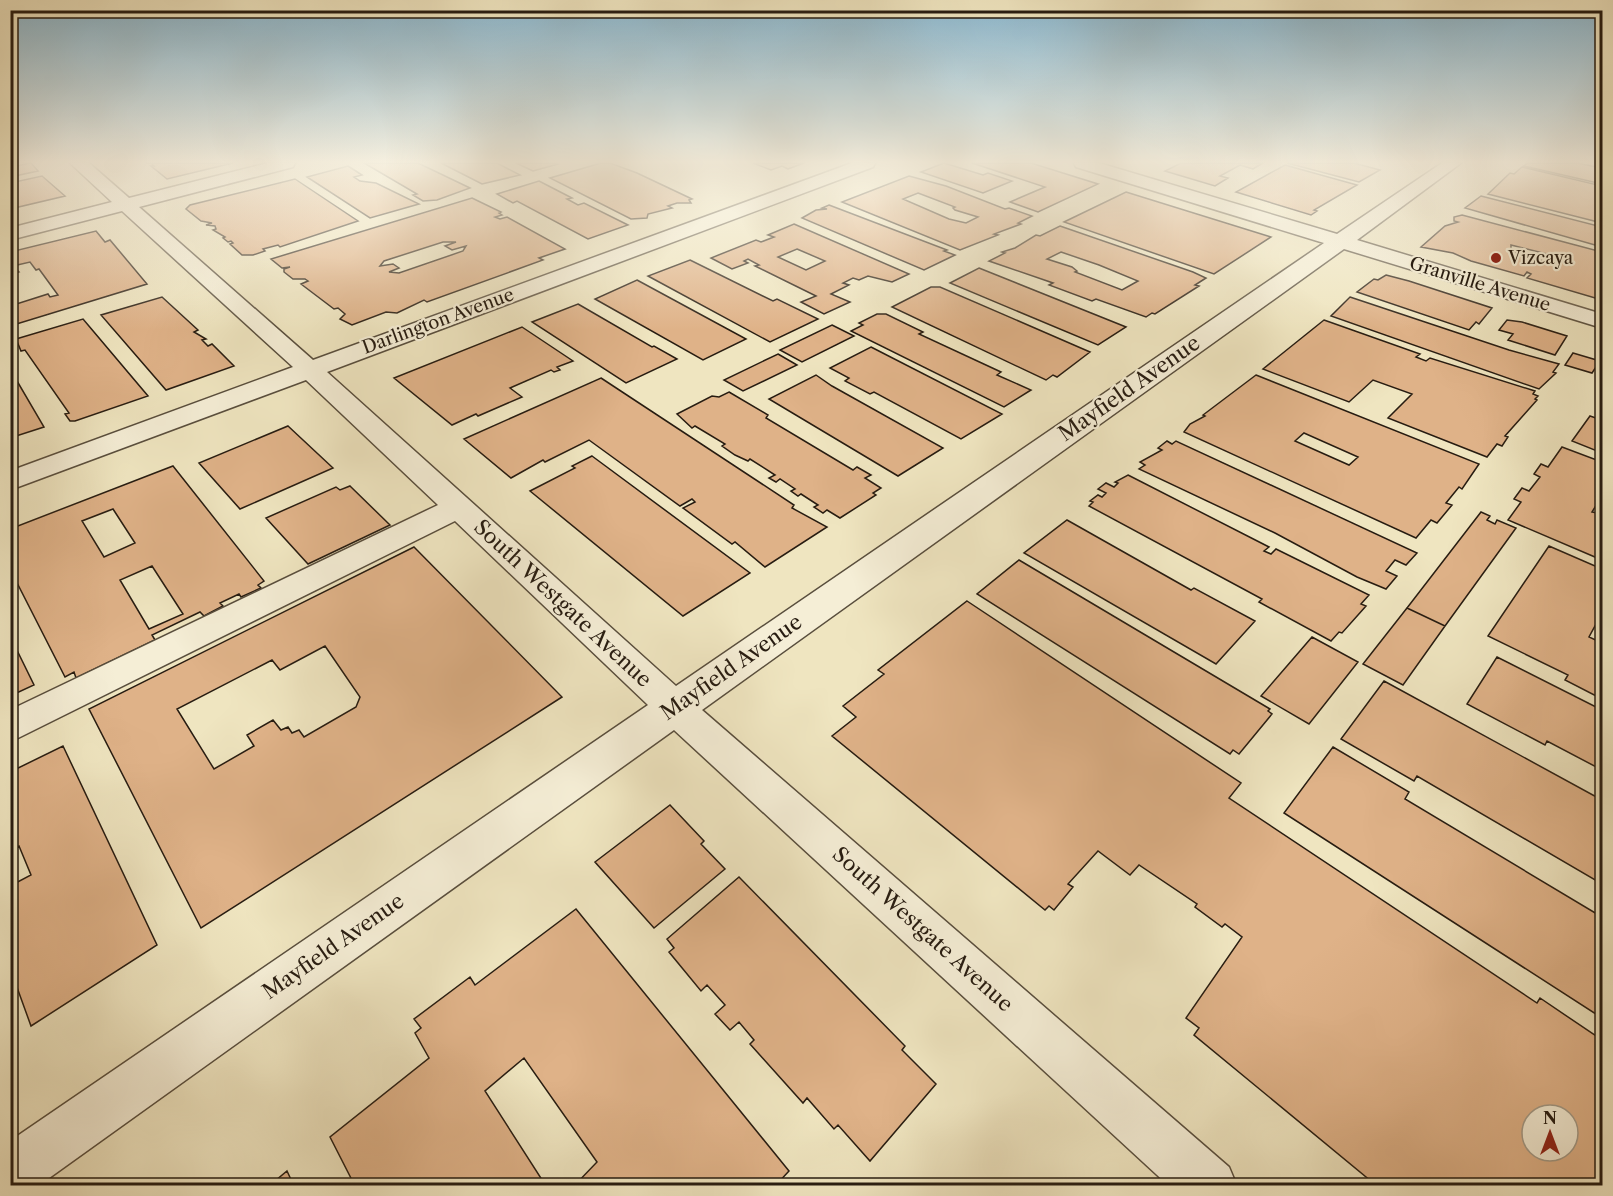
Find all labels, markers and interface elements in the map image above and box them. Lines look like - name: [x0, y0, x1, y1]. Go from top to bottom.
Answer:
- place label: Vizcaya: [1507, 247, 1574, 269]
- marker: Vizcaya: [1489, 251, 1503, 265]
- street label: Granville Avenue: [1407, 252, 1553, 316]
- street label: Darlington Avenue: [359, 283, 517, 359]
- street label: Mayfield Avenue: [1054, 330, 1204, 446]
- street label: South Westgate Avenue: [469, 514, 657, 692]
- street label: Mayfield Avenue: [656, 609, 806, 725]
- street label: South Westgate Avenue: [828, 841, 1018, 1017]
- street label: Mayfield Avenue: [258, 888, 408, 1004]
- north arrow: [1520, 1103, 1580, 1163]
- text: N: [1543, 1108, 1557, 1128]

